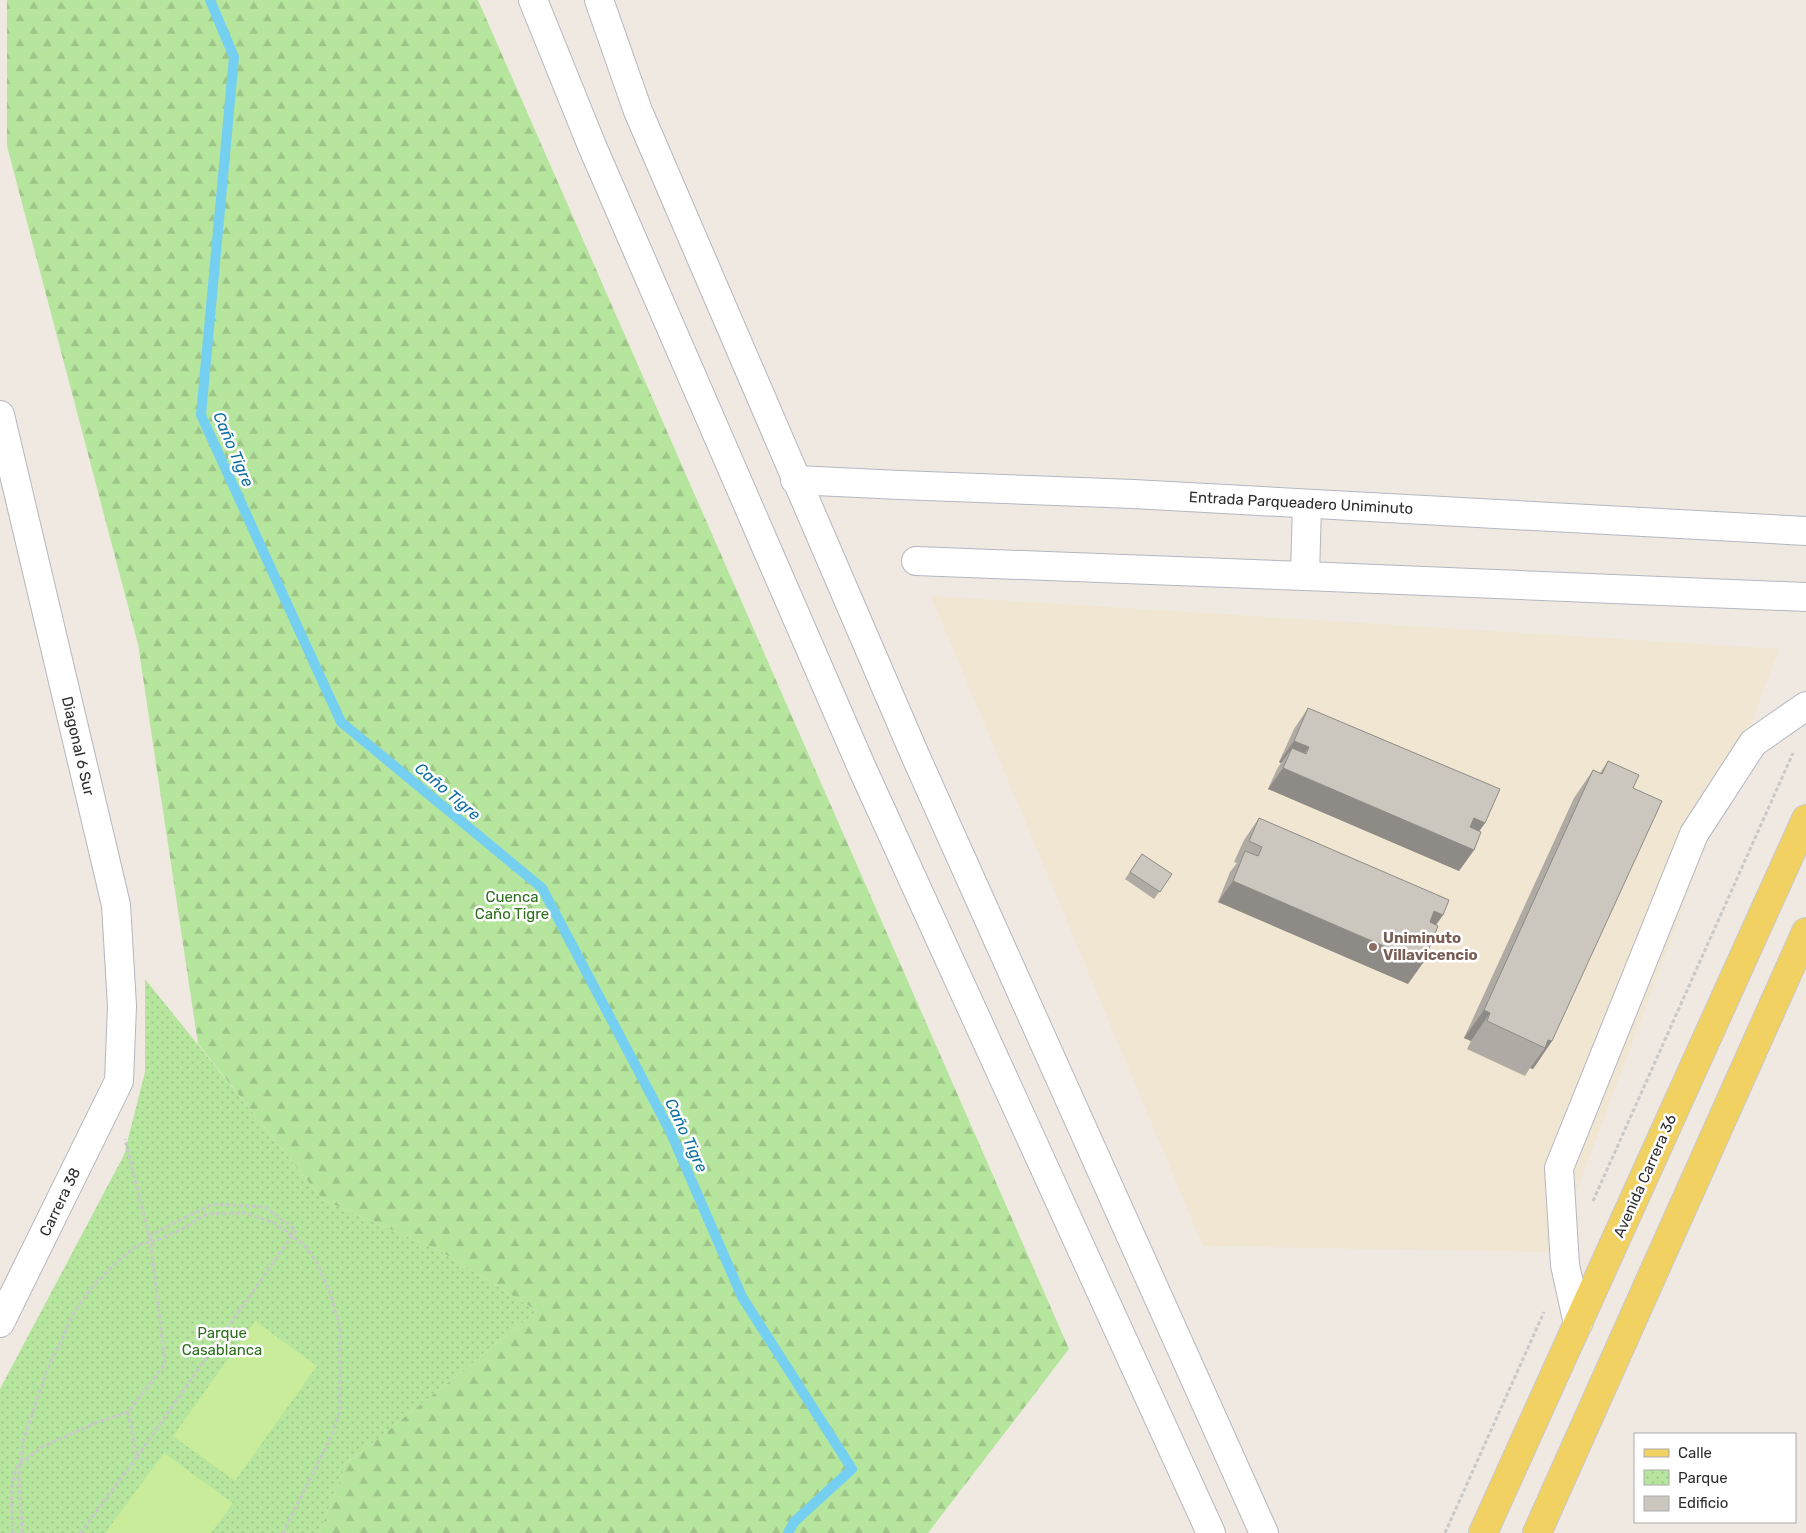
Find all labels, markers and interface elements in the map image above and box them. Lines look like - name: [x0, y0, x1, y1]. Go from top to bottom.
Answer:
- water label: Caño Tigre: [209, 409, 258, 490]
- street label: Entrada Parqueadero Uniminuto: [1188, 488, 1414, 518]
- street label: Diagonal 6 Sur: [58, 695, 98, 798]
- water label: Caño Tigre: [411, 759, 484, 824]
- park label: Cuenca Caño Tigre: [475, 888, 549, 923]
- place label: Uniminuto Villavicencio: [1383, 929, 1478, 964]
- marker: Uniminuto Villavicencio: [1367, 941, 1379, 953]
- water label: Caño Tigre: [661, 1095, 712, 1175]
- street label: Avenida Carrera 36: [1610, 1112, 1680, 1240]
- street label: Carrera 38: [36, 1165, 84, 1239]
- park label: Parque Casablanca: [182, 1324, 262, 1359]
- legend: [1634, 1433, 1796, 1523]
- text: Calle: [1678, 1444, 1712, 1462]
- text: Parque: [1678, 1469, 1728, 1487]
- text: Edificio: [1678, 1494, 1728, 1512]

